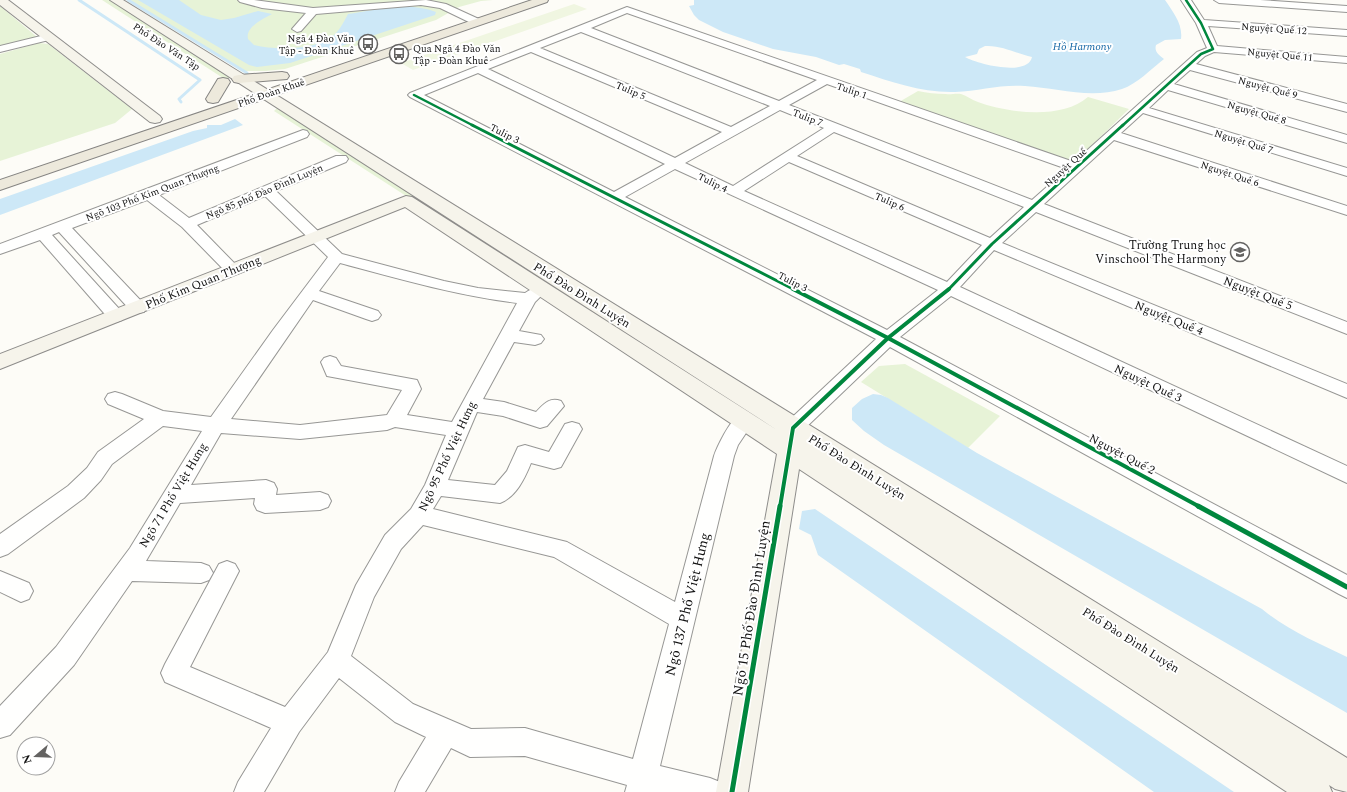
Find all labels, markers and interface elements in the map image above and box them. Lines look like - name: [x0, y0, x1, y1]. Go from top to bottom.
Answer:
- street label: Phố Đào Văn Tập: [130, 19, 204, 75]
- street label: Nguyệt Quế 12: [1241, 19, 1307, 39]
- place label: Ngã 4 Đào Văn Tập - Đoàn Khuê: [279, 31, 354, 59]
- bus stop icon: Ngã 4 Đào Văn Tập - Đoàn Khuê: [357, 33, 379, 55]
- water label: Hồ Harmony: [1053, 38, 1111, 55]
- place label: Qua Ngã 4 Đào Văn Tập - Đoàn Khuê: [413, 41, 501, 69]
- bus stop icon: Qua Ngã 4 Đào Văn Tập - Đoàn Khuê: [388, 43, 410, 65]
- street label: Nguyệt Quế 11: [1246, 44, 1313, 66]
- street label: Nguyệt Quế 9: [1236, 72, 1299, 104]
- street label: Phố Đoàn Khuê: [236, 74, 307, 112]
- street label: Tulip 5: [613, 77, 648, 104]
- street label: Tulip 1: [834, 78, 869, 104]
- street label: Nguyệt Quế 8: [1225, 97, 1288, 129]
- street label: Tulip 7: [790, 105, 825, 131]
- street label: Tulip 3: [487, 120, 522, 148]
- street label: Nguyệt Quế 7: [1212, 125, 1275, 158]
- street label: Nguyệt Quế: [1041, 144, 1091, 192]
- street label: Nguyệt Quế 6: [1198, 157, 1261, 191]
- street label: Ngõ 103 Phố Kim Quan Thượng: [83, 160, 221, 226]
- street label: Ngõ 85 phố Đào Đình Luyện: [203, 160, 326, 224]
- street label: Tulip 4: [695, 169, 730, 197]
- street label: Tulip 6: [872, 188, 907, 215]
- place label: Trường Trung học Vinschool The Harmony: [1095, 236, 1227, 269]
- school or university icon: Trường Trung học Vinschool The Harmony: [1229, 241, 1251, 263]
- street label: Phố Kim Quan Thượng: [142, 250, 264, 314]
- street label: Phố Đào Đình Luyện: [529, 258, 634, 333]
- street label: Tulip 3: [775, 268, 810, 296]
- street label: Nguyệt Quế 5: [1220, 272, 1295, 315]
- street label: Nguyệt Quế 4: [1131, 296, 1206, 341]
- street label: Nguyệt Quế 3: [1111, 359, 1185, 407]
- street label: Ngõ 95 Phố Việt Hưng: [413, 398, 481, 515]
- street label: Nguyệt Quế 2: [1085, 429, 1158, 480]
- street label: Phố Đào Đình Luyện: [804, 430, 909, 505]
- street label: Ngõ 71 Phố Việt Hưng: [134, 439, 213, 552]
- street label: Ngõ 15 Phố Đào Đình Luyện: [727, 519, 776, 697]
- street label: Ngõ 137 Phố Việt Hưng: [659, 530, 715, 678]
- street label: Phố Đào Đình Luyện: [1078, 603, 1183, 678]
- north arrow: [16, 736, 56, 776]
- text: N: [18, 752, 37, 766]

